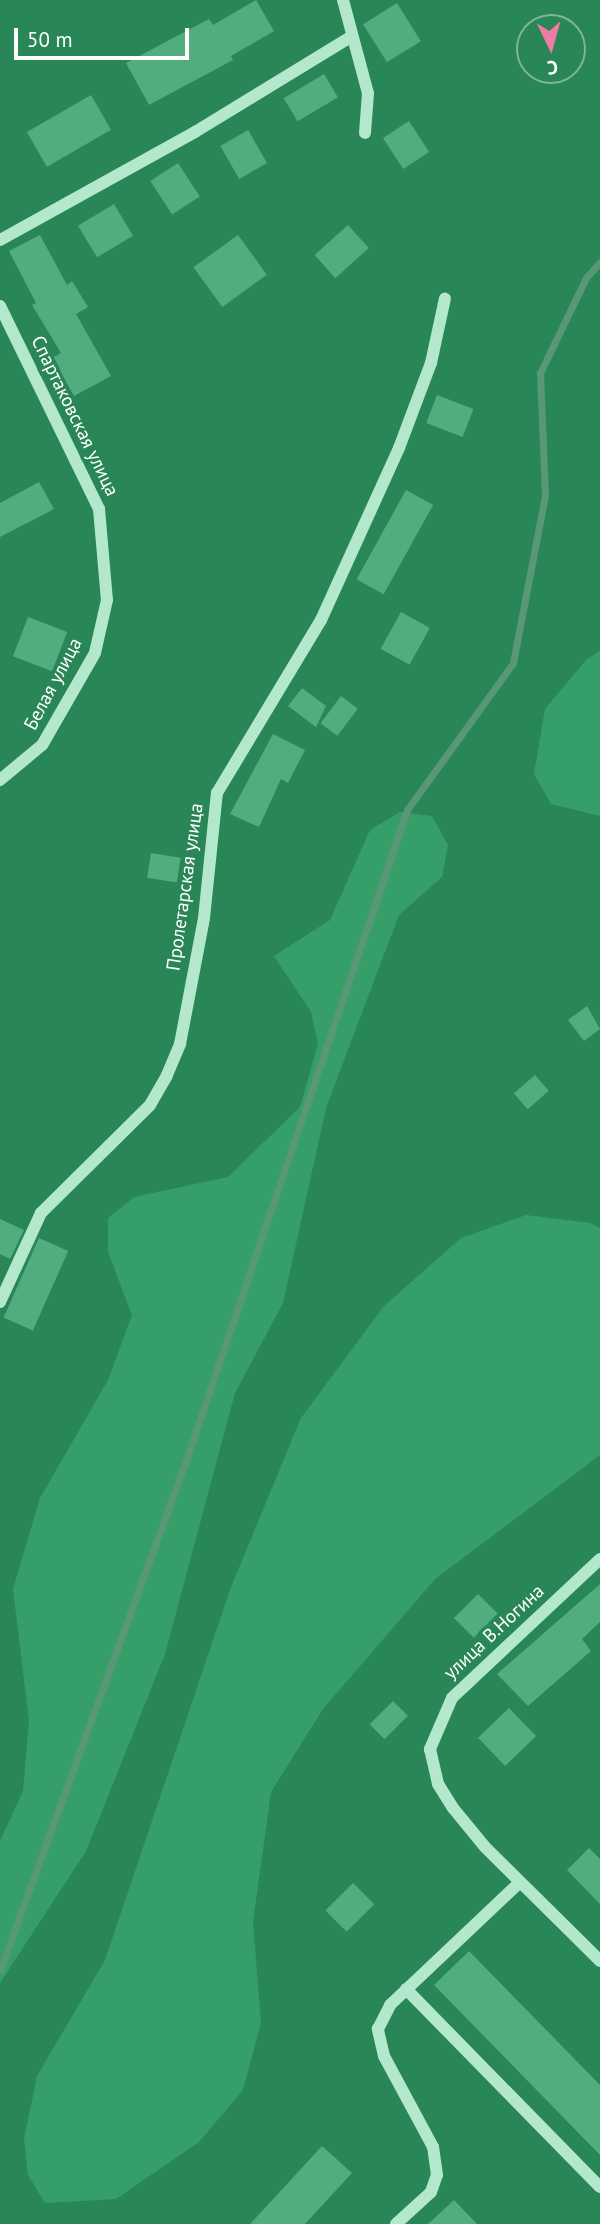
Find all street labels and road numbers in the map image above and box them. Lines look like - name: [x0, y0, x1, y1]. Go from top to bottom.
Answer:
- street label: Спартаковская улица: [26, 332, 124, 500]
- street label: Белая улица: [19, 634, 87, 734]
- street label: Пролетарская улица: [162, 802, 208, 972]
- street label: улица В.Ногина: [439, 1580, 549, 1684]

